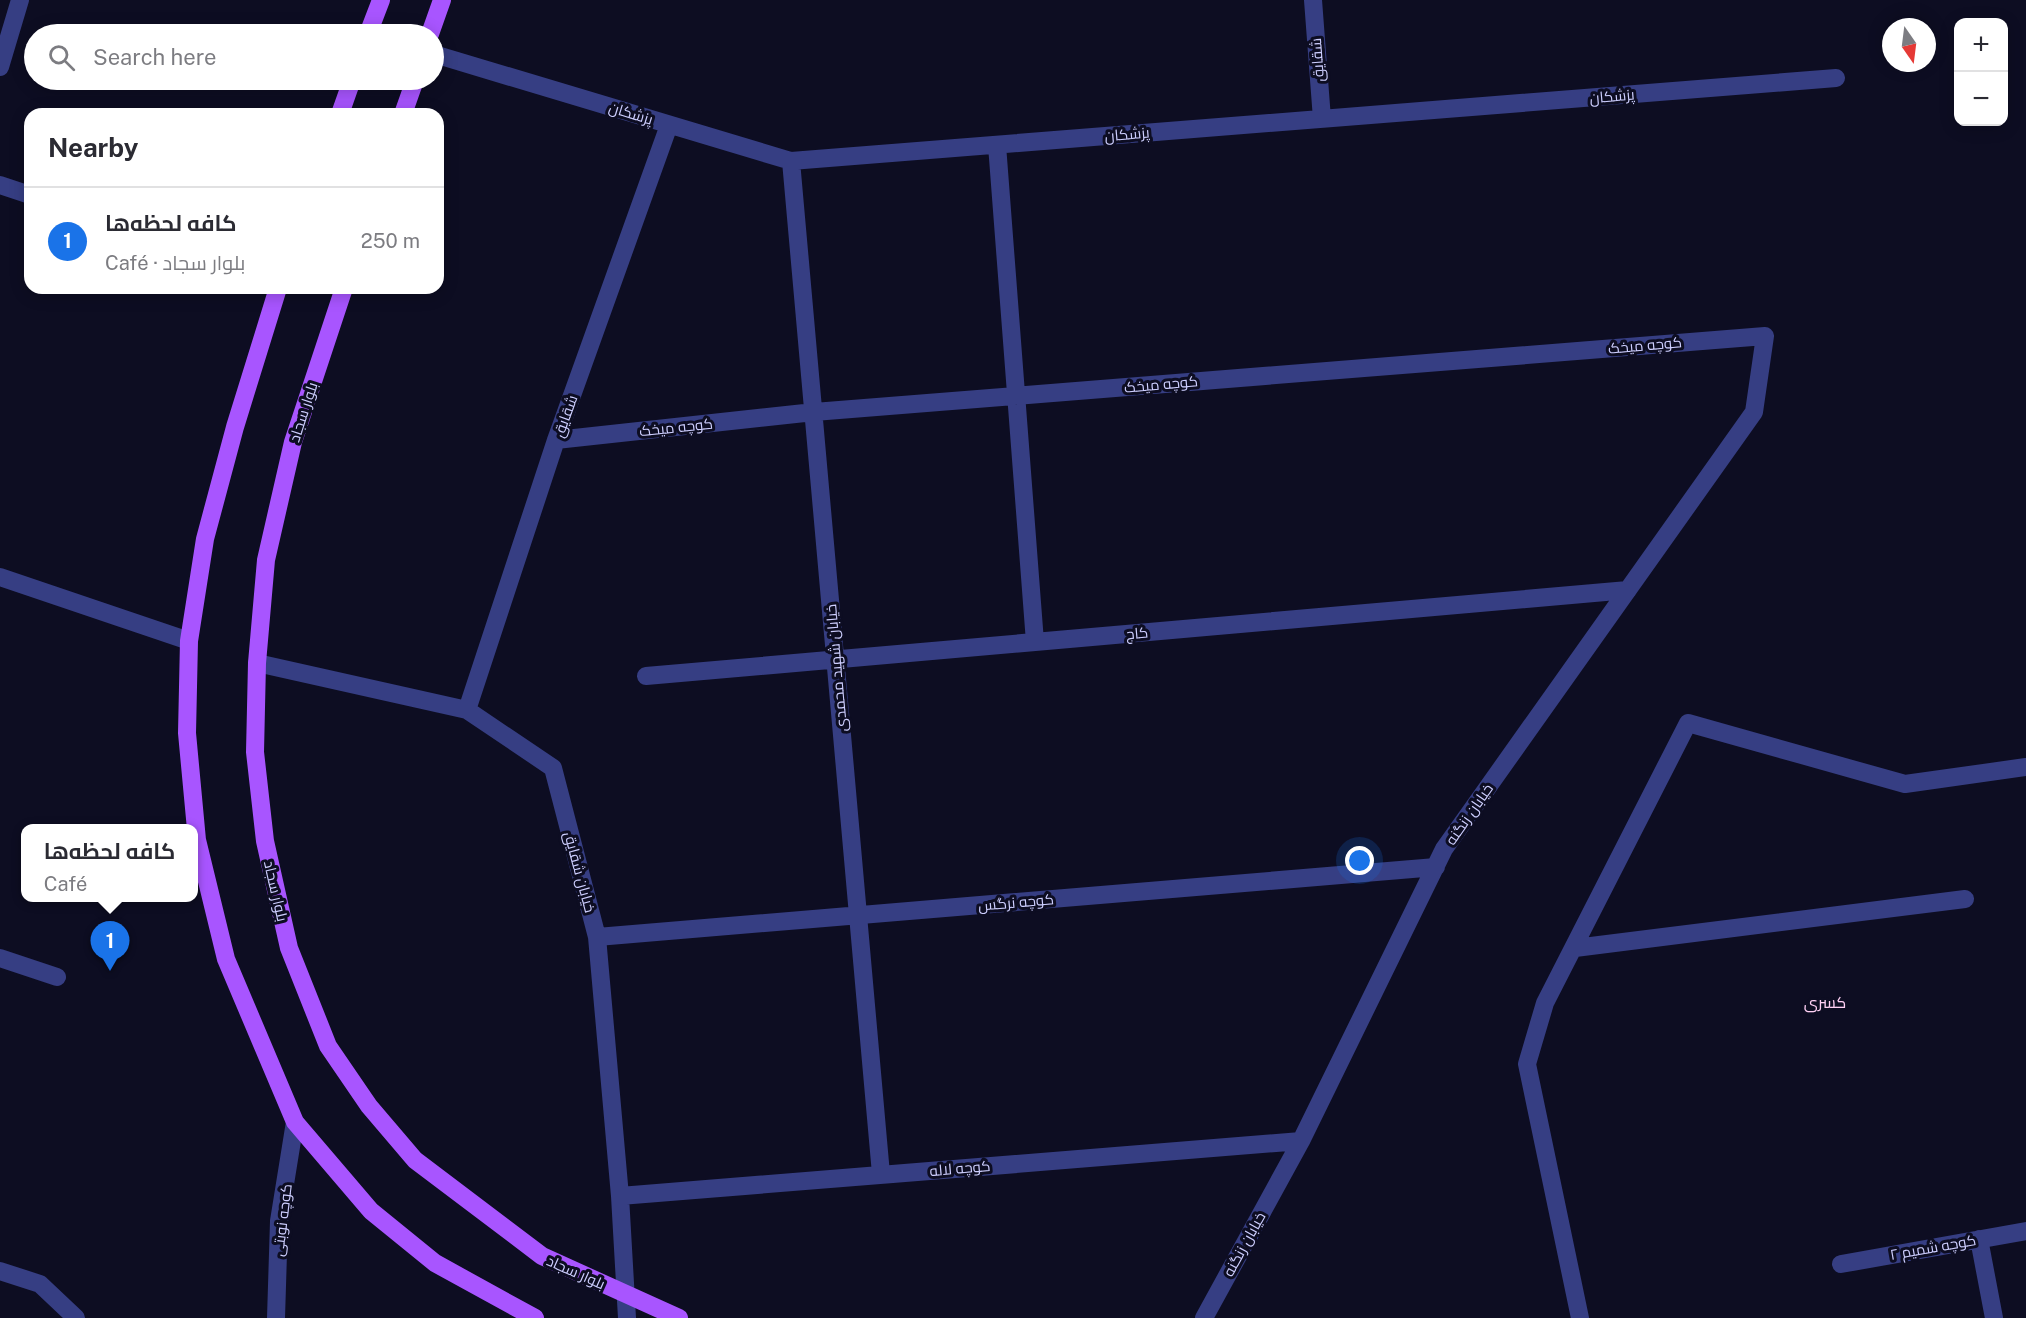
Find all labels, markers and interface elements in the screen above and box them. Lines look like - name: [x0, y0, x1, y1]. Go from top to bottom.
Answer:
- north arrow: [1882, 18, 1936, 72]
- map controls: [1954, 18, 2008, 126]
- button: +: [1954, 18, 2008, 72]
- search box: [24, 24, 444, 90]
- street label: شقایق: [1307, 37, 1329, 82]
- icon: search: [45, 41, 78, 74]
- text: Search here: [93, 44, 217, 70]
- button: −: [1954, 72, 2008, 126]
- street label: پزشکان: [1589, 86, 1635, 108]
- street label: پزشکان: [606, 98, 655, 130]
- street label: پزشکان: [1104, 124, 1150, 146]
- text: Nearby: [48, 132, 138, 163]
- text: کافه لحظه‌ها: [105, 210, 236, 236]
- text: 1: [63, 229, 72, 253]
- text: 250 m: [361, 229, 420, 253]
- text: Café · بلوار سجاد: [105, 251, 245, 275]
- street label: کوچه میخک: [1607, 333, 1683, 359]
- street label: کوچه میخک: [1123, 372, 1199, 398]
- street label: بلوار سجاد: [285, 380, 322, 444]
- street label: شقایق: [550, 392, 582, 440]
- street label: کوچه میخک: [638, 415, 714, 441]
- street label: خیابان شهید محمدی: [822, 603, 852, 732]
- street label: کاج: [1125, 624, 1149, 645]
- street label: خیابان زنگنه: [1442, 780, 1498, 849]
- popup: [21, 824, 198, 902]
- street label: خیابان شقایق: [559, 830, 599, 915]
- text: کافه لحظه‌ها: [44, 838, 175, 864]
- your location: [1345, 846, 1374, 875]
- street label: بلوار سجاد: [260, 859, 291, 923]
- text: Café: [44, 872, 87, 896]
- street label: کوچه نرگس: [977, 890, 1055, 916]
- pin: 1: [90, 922, 130, 971]
- district label: کسری: [1804, 993, 1846, 1013]
- street label: کوچه لاله: [929, 1157, 991, 1181]
- street label: کوچه نوبتی: [269, 1183, 297, 1258]
- street label: خیابان زنگنه: [1219, 1209, 1270, 1280]
- street label: کوچه شمیم ۲: [1889, 1231, 1978, 1265]
- street label: بلوار سجاد: [544, 1252, 608, 1293]

